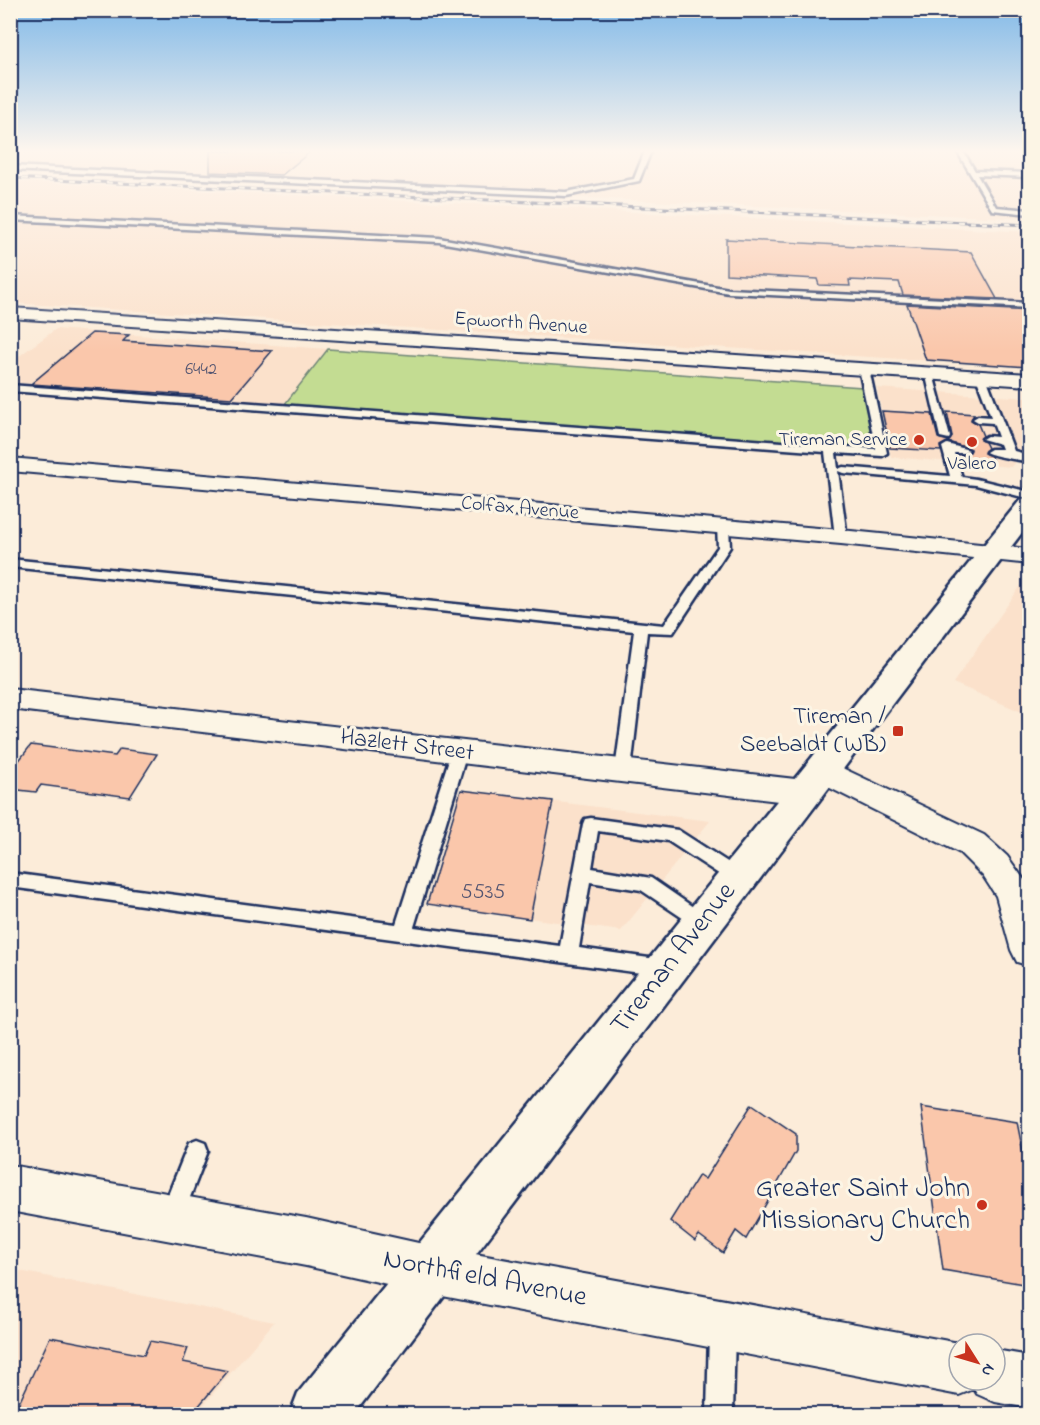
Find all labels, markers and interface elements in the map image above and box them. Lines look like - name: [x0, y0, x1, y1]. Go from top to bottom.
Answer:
- street label: Epworth Avenue: [453, 305, 589, 343]
- house number: 6442: [185, 357, 217, 383]
- place label: Tireman Service: [778, 426, 907, 455]
- marker: Tireman Service: [912, 433, 926, 447]
- marker: Valero: [965, 435, 979, 449]
- place label: Valero: [946, 450, 997, 479]
- street label: Colfax Avenue: [460, 489, 580, 529]
- place label: Tireman / Seebaldt (WB): [740, 700, 887, 763]
- street label: Hazlett Street: [338, 720, 476, 772]
- marker: Tireman / Seebaldt (WB): [891, 724, 905, 738]
- street label: Tireman Avenue: [601, 874, 747, 1044]
- house number: 5535: [461, 878, 505, 908]
- place label: Greater Saint John Missionary Church: [756, 1169, 970, 1242]
- marker: Greater Saint John Missionary Church: [975, 1198, 989, 1212]
- street label: Northfield Avenue: [380, 1239, 591, 1319]
- north arrow: [947, 1332, 1007, 1392]
- text: N: [974, 1358, 1000, 1382]

